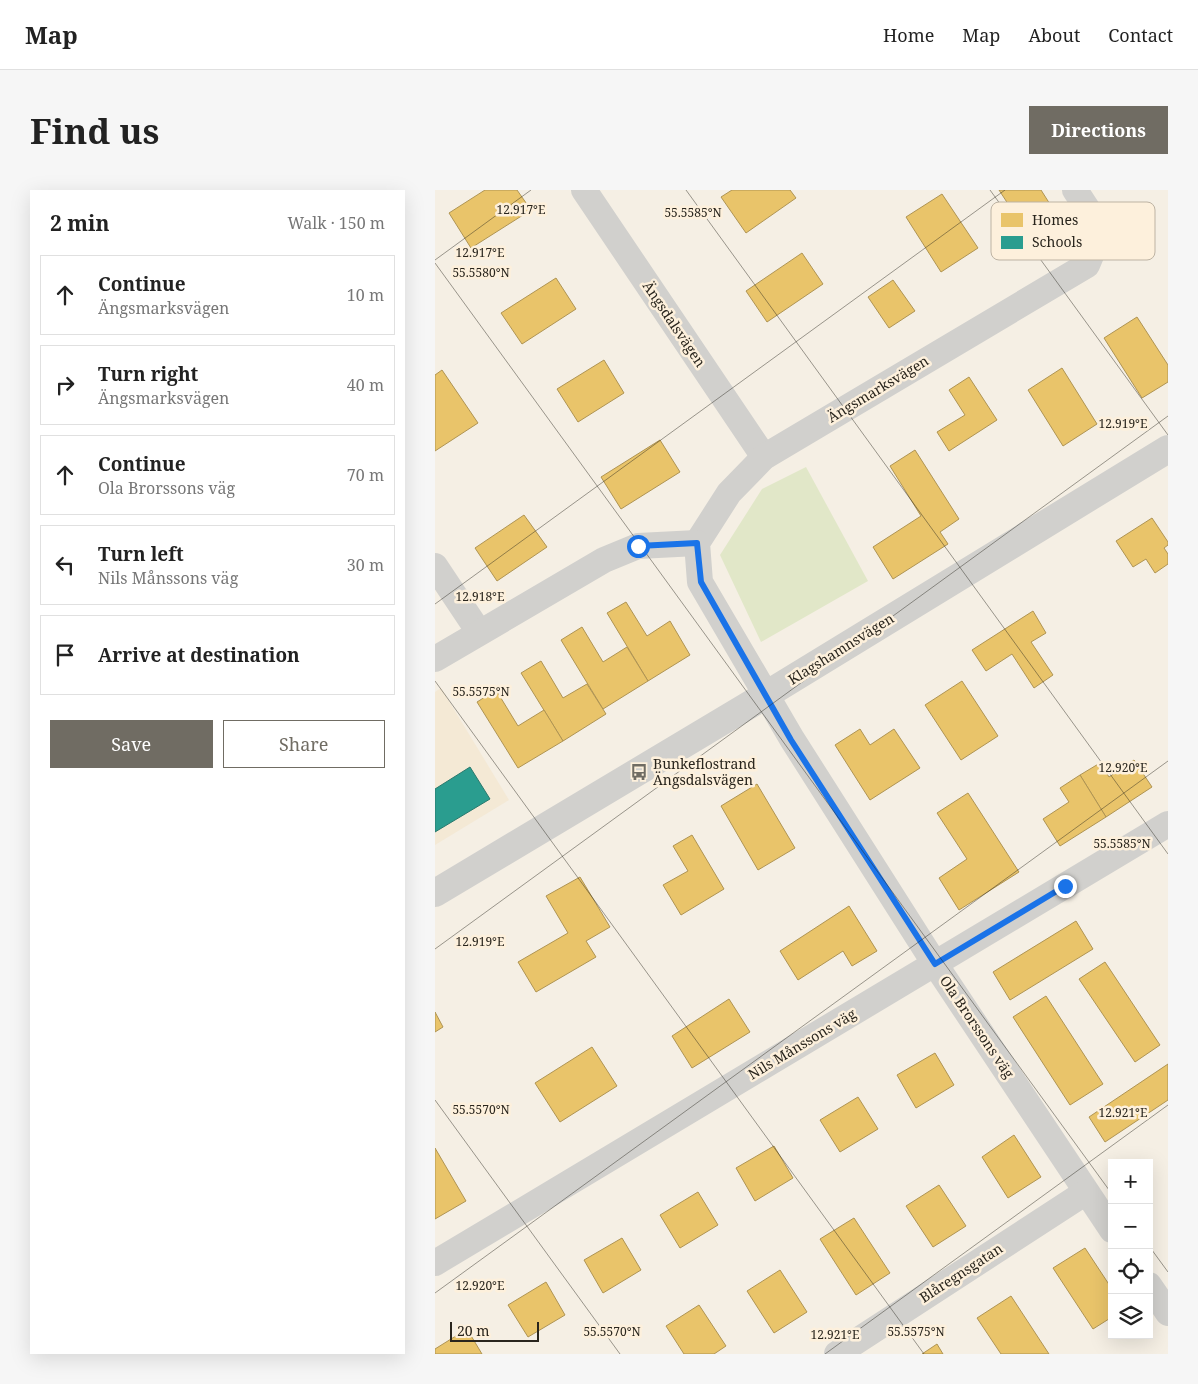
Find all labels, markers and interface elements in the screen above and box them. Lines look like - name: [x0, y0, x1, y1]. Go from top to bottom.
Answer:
- text: Map: [25, 18, 78, 51]
- text: Home: [883, 23, 934, 47]
- text: Map: [962, 23, 1000, 47]
- text: About: [1028, 23, 1080, 47]
- text: Contact: [1108, 23, 1173, 47]
- button: Directions: [1029, 106, 1168, 154]
- text: Find us: [30, 107, 159, 154]
- text: 12.917°E: [497, 201, 545, 218]
- legend: [991, 202, 1155, 260]
- text: 55.5585°N: [664, 204, 722, 221]
- text: 2 min: [50, 209, 109, 237]
- text: Homes: [1032, 210, 1078, 229]
- text: Walk · 150 m: [288, 212, 385, 234]
- text: Schools: [1032, 232, 1082, 251]
- text: 12.917°E: [456, 244, 504, 261]
- text: 55.5580°N: [452, 264, 510, 281]
- text: Continue: [98, 271, 186, 297]
- street label: Ängsdalsvägen: [639, 277, 710, 370]
- icon: ahead: [51, 281, 79, 309]
- text: 10 m: [347, 284, 384, 306]
- text: Ängsmarksvägen: [98, 297, 229, 319]
- street label: Ängsmarksvägen: [824, 351, 932, 426]
- text: Turn right: [98, 361, 198, 387]
- icon: right: [51, 371, 79, 399]
- text: 40 m: [347, 374, 384, 396]
- text: Ängsmarksvägen: [98, 387, 229, 409]
- text: 12.919°E: [1099, 415, 1147, 432]
- text: Continue: [98, 451, 186, 477]
- icon: ahead: [51, 461, 79, 489]
- text: 70 m: [347, 464, 384, 486]
- text: Ola Brorssons väg: [98, 477, 235, 499]
- route start: [627, 535, 650, 558]
- text: Turn left: [98, 541, 184, 567]
- icon: left: [51, 551, 79, 579]
- text: 30 m: [347, 554, 384, 576]
- text: Nils Månssons väg: [98, 567, 238, 589]
- text: 12.918°E: [456, 588, 504, 605]
- street label: Klagshamnsvägen: [784, 608, 897, 689]
- icon: arrive: [51, 641, 79, 669]
- text: Arrive at destination: [98, 642, 300, 668]
- text: 55.5575°N: [452, 683, 510, 700]
- button: Save: [50, 720, 213, 768]
- button: Share: [223, 720, 385, 768]
- place label: Bunkeflostrand Ängsdalsvägen: [653, 754, 756, 789]
- text: 12.920°E: [1099, 759, 1147, 776]
- bus stop icon: Bunkeflostrand Ängsdalsvägen: [629, 762, 649, 782]
- text: 55.5585°N: [1093, 835, 1151, 852]
- route end: [1054, 875, 1077, 898]
- text: 12.919°E: [456, 933, 504, 950]
- street label: Ola Brorssons väg: [936, 972, 1019, 1082]
- street label: Nils Månssons väg: [744, 1004, 860, 1083]
- text: 55.5570°N: [452, 1101, 510, 1118]
- text: 12.921°E: [1099, 1104, 1147, 1121]
- map controls: [1108, 1159, 1153, 1339]
- button: +: [1108, 1159, 1153, 1204]
- button: −: [1108, 1204, 1153, 1249]
- street label: Blåregnsgatan: [915, 1239, 1006, 1307]
- button: locate: [1108, 1249, 1153, 1294]
- text: 12.920°E: [456, 1277, 504, 1294]
- button: layers: [1108, 1294, 1153, 1339]
- scale bar: [450, 1319, 539, 1342]
- text: 20 m: [457, 1321, 490, 1340]
- text: 55.5570°N: [583, 1323, 641, 1340]
- text: 55.5575°N: [887, 1323, 945, 1340]
- text: 12.921°E: [811, 1326, 859, 1343]

